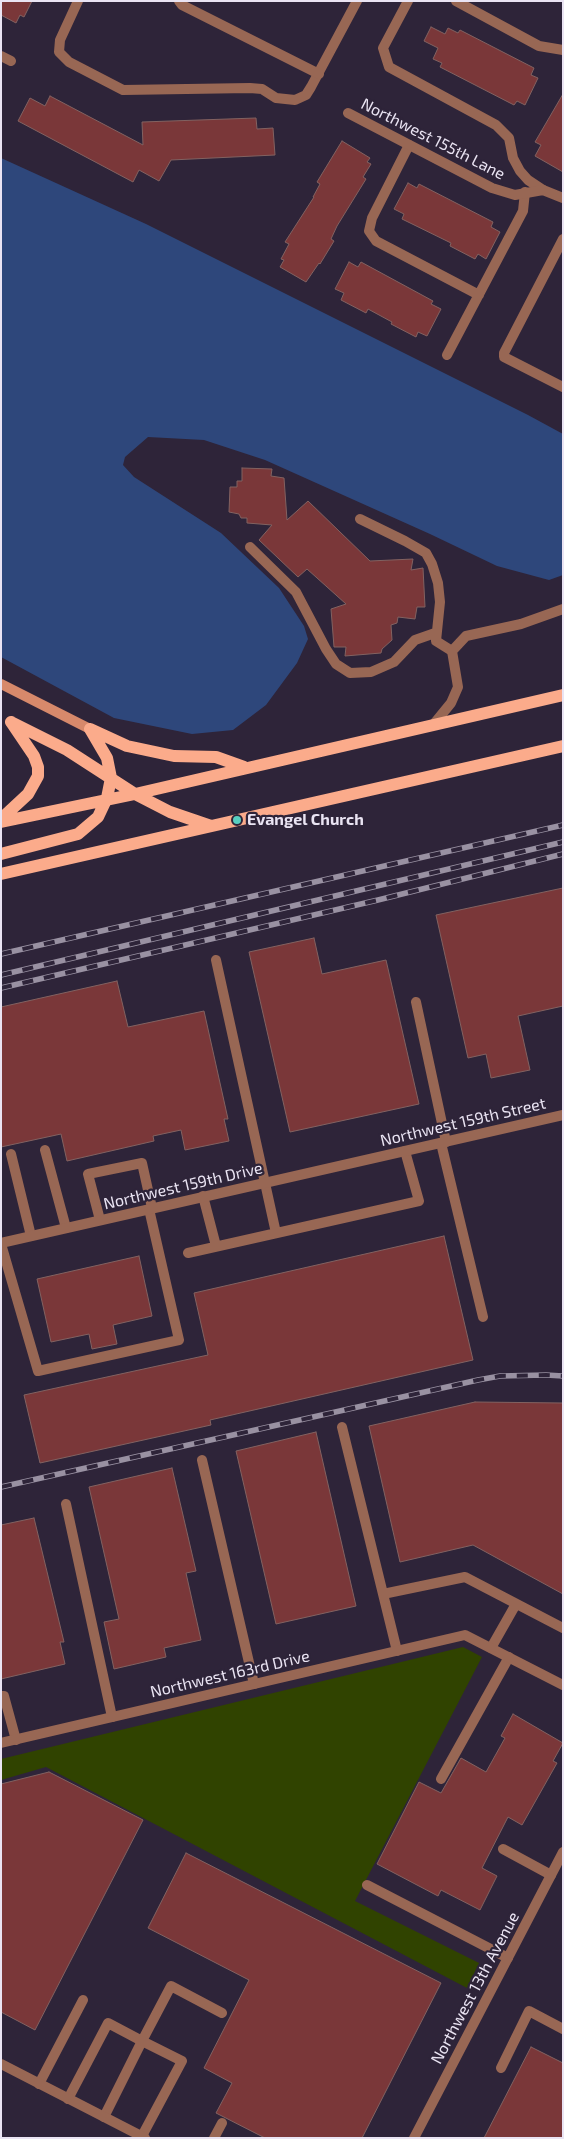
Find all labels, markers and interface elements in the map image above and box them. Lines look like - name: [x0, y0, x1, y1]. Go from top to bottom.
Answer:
- street label: Northwest 155th Lane: [358, 94, 508, 184]
- place label: Evangel Church: [247, 810, 364, 830]
- marker: Evangel Church: [231, 814, 243, 826]
- street label: Northwest 159th Street: [378, 1094, 548, 1150]
- street label: Northwest 159th Drive: [102, 1158, 264, 1214]
- street label: Northwest 163rd Drive: [148, 1646, 312, 1702]
- street label: Northwest 13th Avenue: [427, 1909, 523, 2067]

